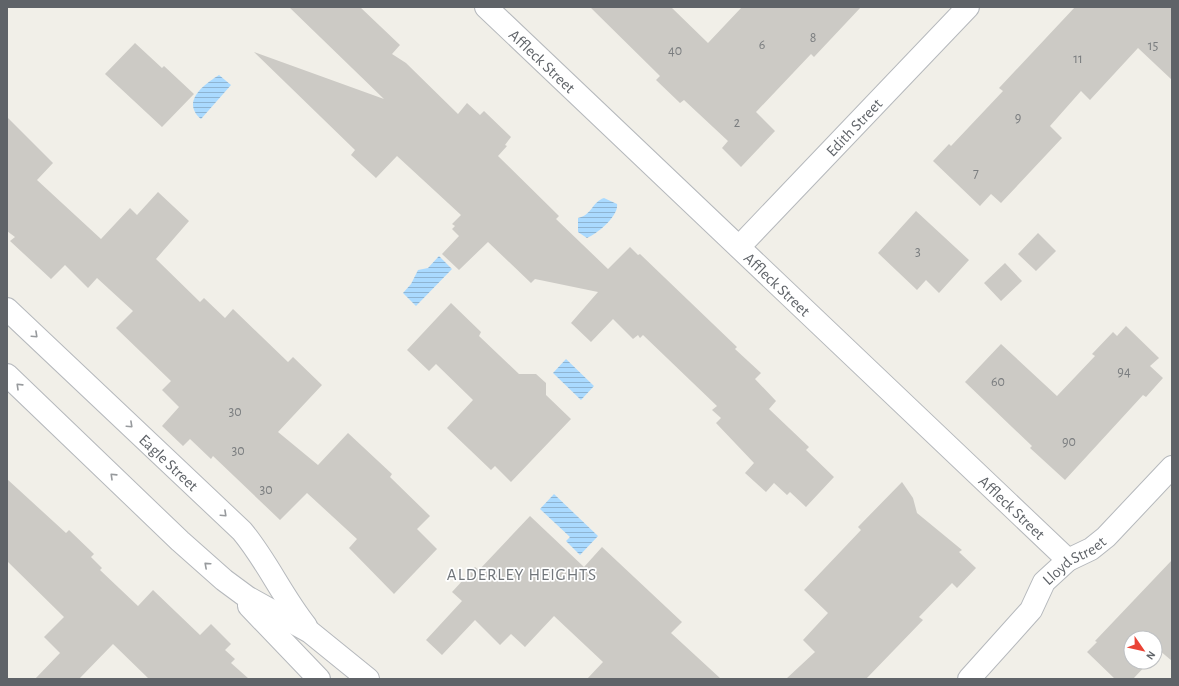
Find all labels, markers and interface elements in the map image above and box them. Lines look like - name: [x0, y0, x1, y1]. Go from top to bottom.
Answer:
- street label: Affleck Street: [506, 27, 578, 96]
- house number: 8: [810, 31, 816, 45]
- house number: 6: [759, 38, 765, 52]
- house number: 15: [1148, 39, 1158, 53]
- house number: 40: [668, 44, 682, 58]
- house number: 11: [1073, 52, 1083, 66]
- street label: Edith Street: [823, 96, 885, 160]
- house number: 9: [1015, 111, 1021, 125]
- house number: 2: [734, 116, 740, 130]
- house number: 7: [973, 166, 979, 180]
- house number: 3: [915, 245, 921, 259]
- street label: Affleck Street: [741, 250, 813, 320]
- one-way arrow: [30, 331, 38, 338]
- house number: 94: [1117, 365, 1131, 379]
- house number: 60: [991, 375, 1005, 389]
- one-way arrow: [16, 383, 24, 391]
- house number: 30: [228, 405, 242, 419]
- one-way arrow: [125, 420, 133, 427]
- street label: Eagle Street: [136, 432, 201, 494]
- house number: 90: [1062, 435, 1076, 449]
- house number: 30: [231, 444, 245, 458]
- one-way arrow: [110, 473, 118, 481]
- street label: Affleck Street: [976, 473, 1048, 543]
- house number: 30: [259, 483, 273, 497]
- one-way arrow: [220, 509, 227, 516]
- street label: Lloyd Street: [1040, 533, 1109, 588]
- one-way arrow: [205, 563, 212, 570]
- district label: ALDERLEY HEIGHTS: [447, 566, 597, 583]
- north arrow: [1123, 630, 1163, 670]
- text: N: [1144, 649, 1158, 662]

